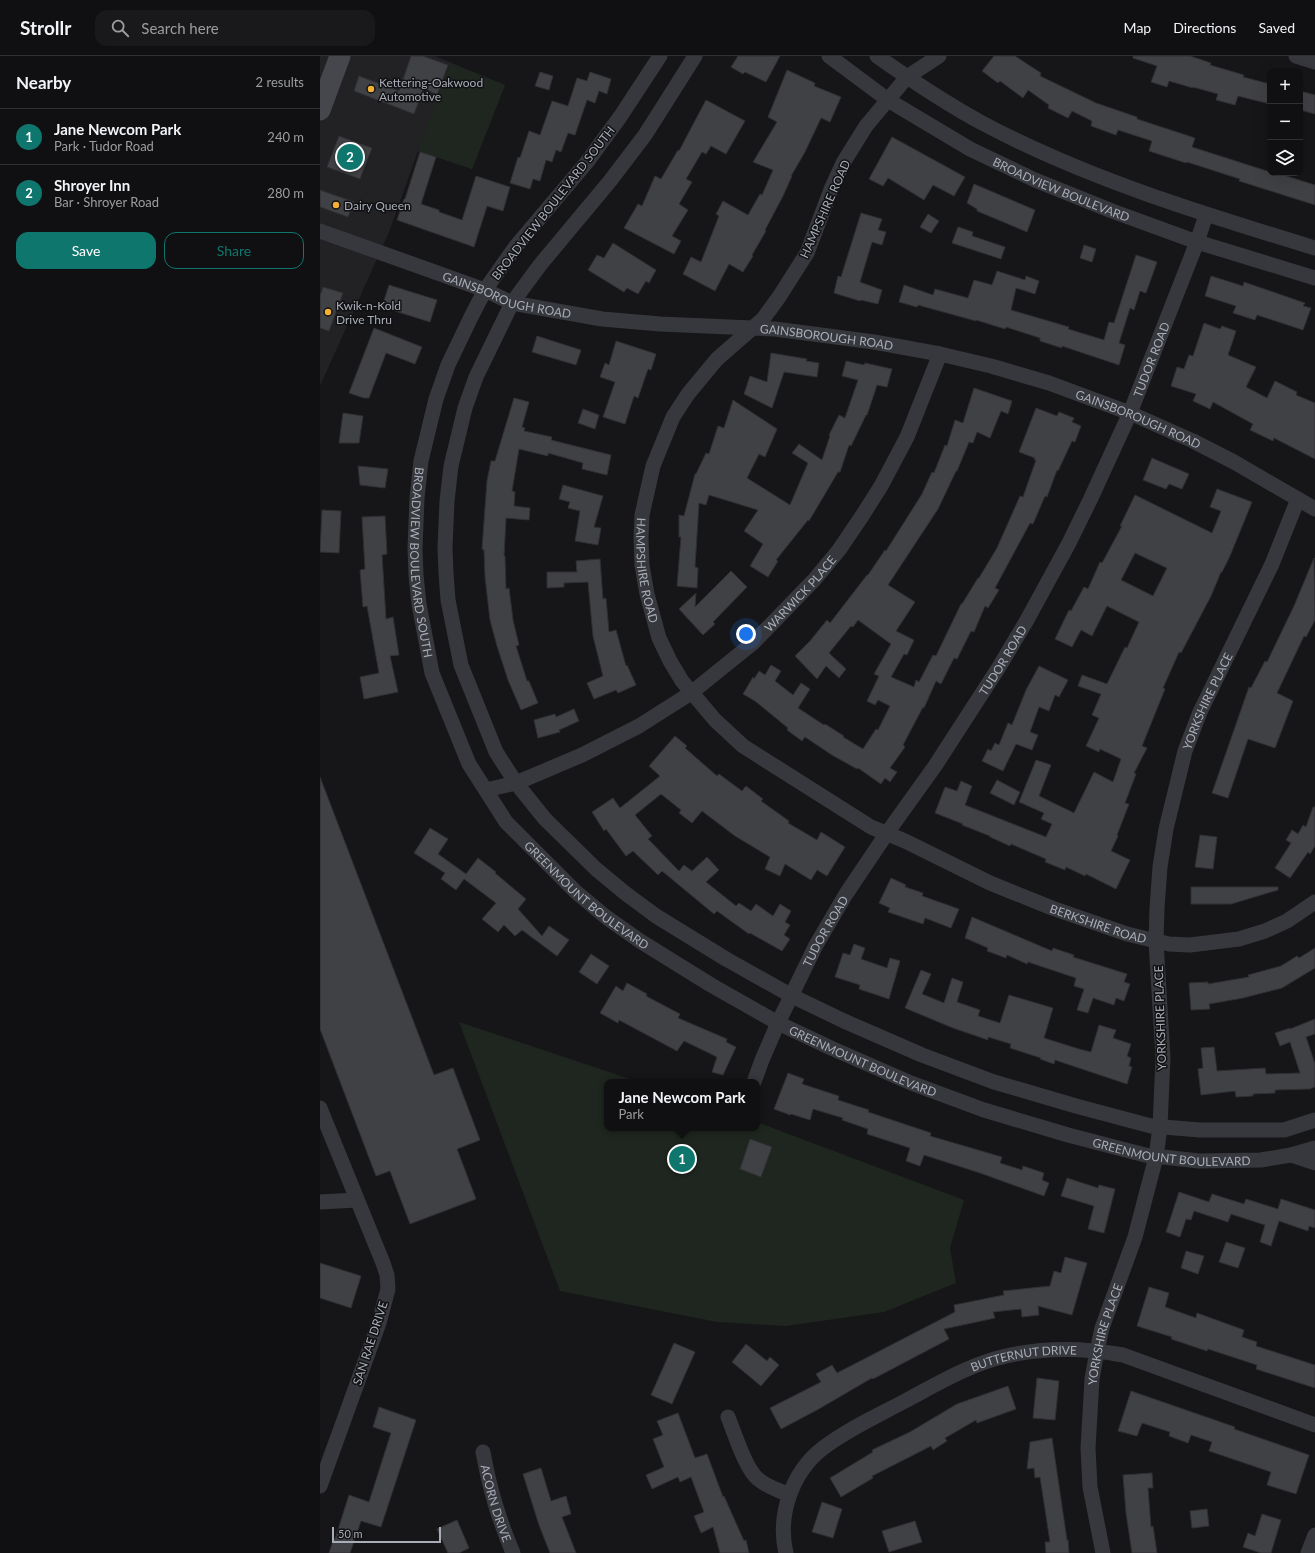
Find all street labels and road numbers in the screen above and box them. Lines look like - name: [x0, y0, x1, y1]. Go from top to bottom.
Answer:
- street label: BROADVIEW BOULEVARD SOUTH: [488, 123, 618, 283]
- street label: BROADVIEW BOULEVARD: [991, 154, 1132, 224]
- street label: HAMPSHIRE ROAD: [797, 157, 853, 261]
- street label: GAINSBOROUGH ROAD: [441, 268, 572, 321]
- street label: TUDOR ROAD: [1130, 320, 1172, 399]
- street label: GAINSBOROUGH ROAD: [760, 321, 894, 353]
- street label: GAINSBOROUGH ROAD: [1074, 386, 1204, 451]
- street label: BROADVIEW BOULEVARD SOUTH: [407, 466, 436, 659]
- street label: HAMPSHIRE ROAD: [633, 517, 662, 625]
- street label: WARWICK PLACE: [761, 552, 839, 635]
- street label: TUDOR ROAD: [975, 623, 1030, 698]
- street label: YORKSHIRE PLACE: [1179, 650, 1235, 752]
- street label: GREENMOUNT BOULEVARD: [522, 838, 652, 952]
- street label: TUDOR ROAD: [799, 893, 851, 969]
- street label: BERKSHIRE ROAD: [1048, 900, 1148, 946]
- street label: YORKSHIRE PLACE: [1151, 965, 1169, 1071]
- street label: GREENMOUNT BOULEVARD: [787, 1022, 939, 1099]
- street label: GREENMOUNT BOULEVARD: [1091, 1134, 1251, 1169]
- street label: YORKSHIRE PLACE: [1084, 1281, 1125, 1385]
- street label: SAN RAE DRIVE: [349, 1299, 391, 1387]
- street label: BUTTERNUT DRIVE: [968, 1342, 1077, 1374]
- street label: ACORN DRIVE: [478, 1463, 515, 1544]

